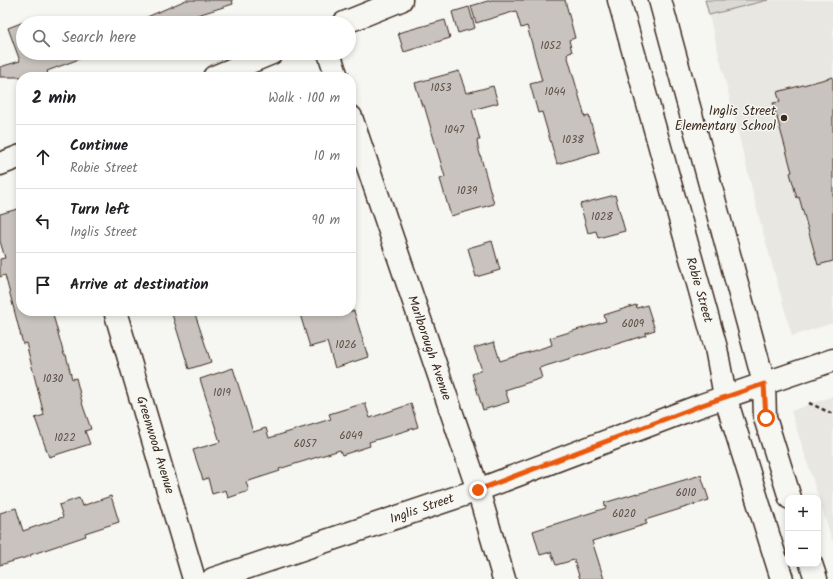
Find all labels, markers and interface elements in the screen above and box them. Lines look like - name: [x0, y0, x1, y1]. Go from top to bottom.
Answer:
- search box: [16, 16, 356, 60]
- text: Search here: [62, 26, 136, 50]
- icon: search: [30, 27, 52, 49]
- house number: 1052: [540, 37, 562, 55]
- house number: 1053: [430, 79, 452, 97]
- house number: 1044: [544, 83, 566, 101]
- text: 2 min: [32, 85, 76, 112]
- text: Walk · 100 m: [268, 88, 340, 109]
- place label: Inglis Street Elementary School: [675, 101, 777, 137]
- marker: Inglis Street Elementary School: [779, 113, 789, 123]
- house number: 1047: [444, 121, 465, 139]
- house number: 1038: [562, 131, 584, 149]
- text: Continue: [70, 134, 128, 158]
- icon: ahead: [32, 146, 54, 168]
- text: 10 m: [314, 146, 340, 167]
- text: Robie Street: [70, 158, 137, 179]
- house number: 1039: [457, 182, 478, 200]
- text: Turn left: [70, 198, 130, 222]
- house number: 1028: [591, 208, 613, 226]
- icon: left: [32, 210, 54, 232]
- text: 90 m: [312, 210, 340, 231]
- text: Inglis Street: [70, 222, 137, 243]
- street label: Robie Street: [680, 255, 719, 326]
- text: Arrive at destination: [70, 273, 209, 297]
- icon: arrive: [32, 274, 54, 296]
- street label: Marlborough Avenue: [401, 293, 457, 403]
- house number: 6009: [622, 315, 645, 333]
- house number: 1026: [335, 336, 357, 354]
- house number: 1030: [43, 370, 64, 388]
- house number: 1019: [213, 384, 232, 402]
- street label: Greenwood Avenue: [130, 393, 180, 497]
- route start: [757, 409, 775, 427]
- house number: 6049: [339, 427, 363, 445]
- house number: 1022: [54, 429, 76, 447]
- house number: 6057: [294, 435, 317, 453]
- route end: [469, 481, 487, 499]
- house number: 6010: [676, 484, 697, 502]
- street label: Inglis Street: [387, 488, 458, 530]
- map controls: [785, 495, 821, 567]
- button: +: [785, 495, 821, 531]
- house number: 6020: [612, 505, 636, 523]
- button: −: [785, 531, 821, 567]

